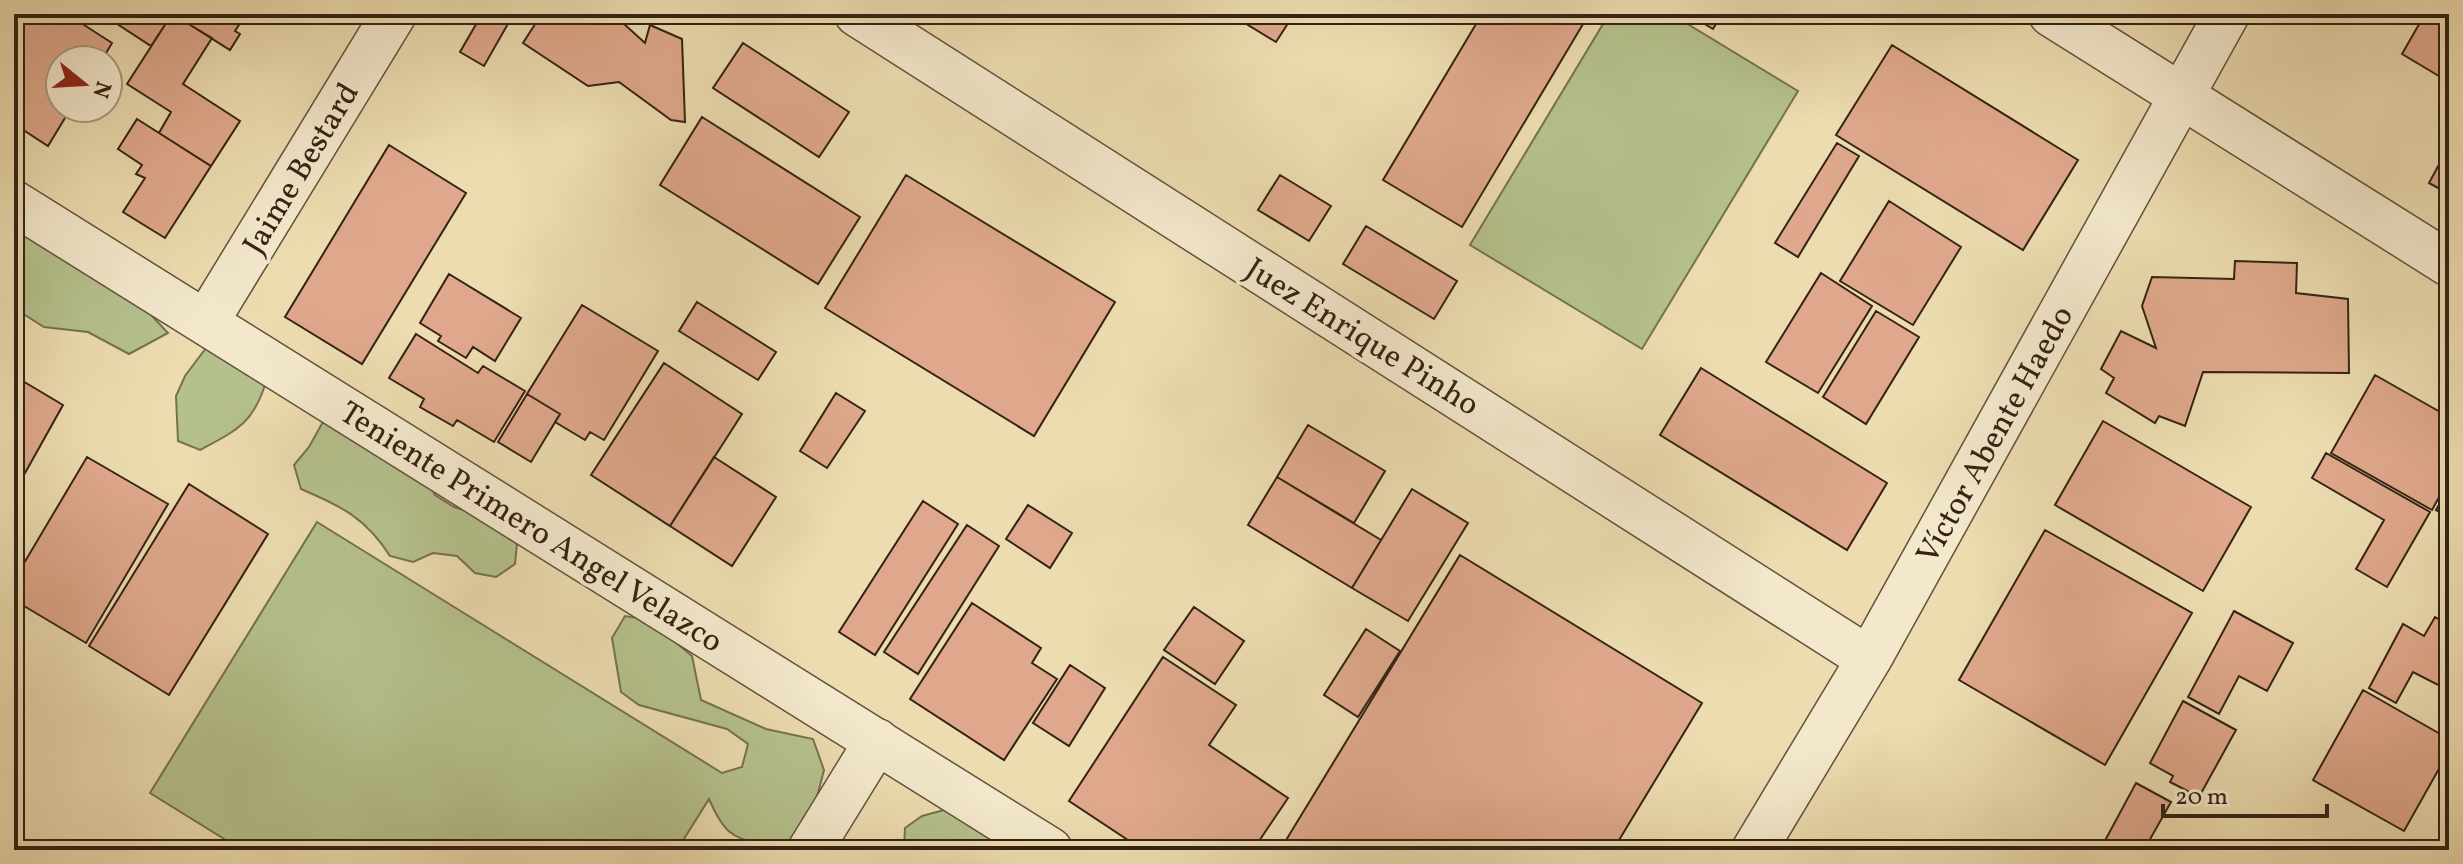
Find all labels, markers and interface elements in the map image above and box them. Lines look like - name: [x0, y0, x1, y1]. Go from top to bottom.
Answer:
- north arrow: [44, 44, 124, 124]
- street label: Jaime Bestard: [234, 75, 371, 264]
- text: N: [83, 77, 118, 102]
- street label: Juez Enrique Pinho: [1236, 249, 1487, 428]
- street label: Víctor Abente Haedo: [1907, 299, 2086, 572]
- street label: Teniente Primero Angel Velazco: [330, 392, 730, 665]
- scale bar: [2163, 768, 2327, 818]
- text: 20 m: [2175, 781, 2228, 815]

